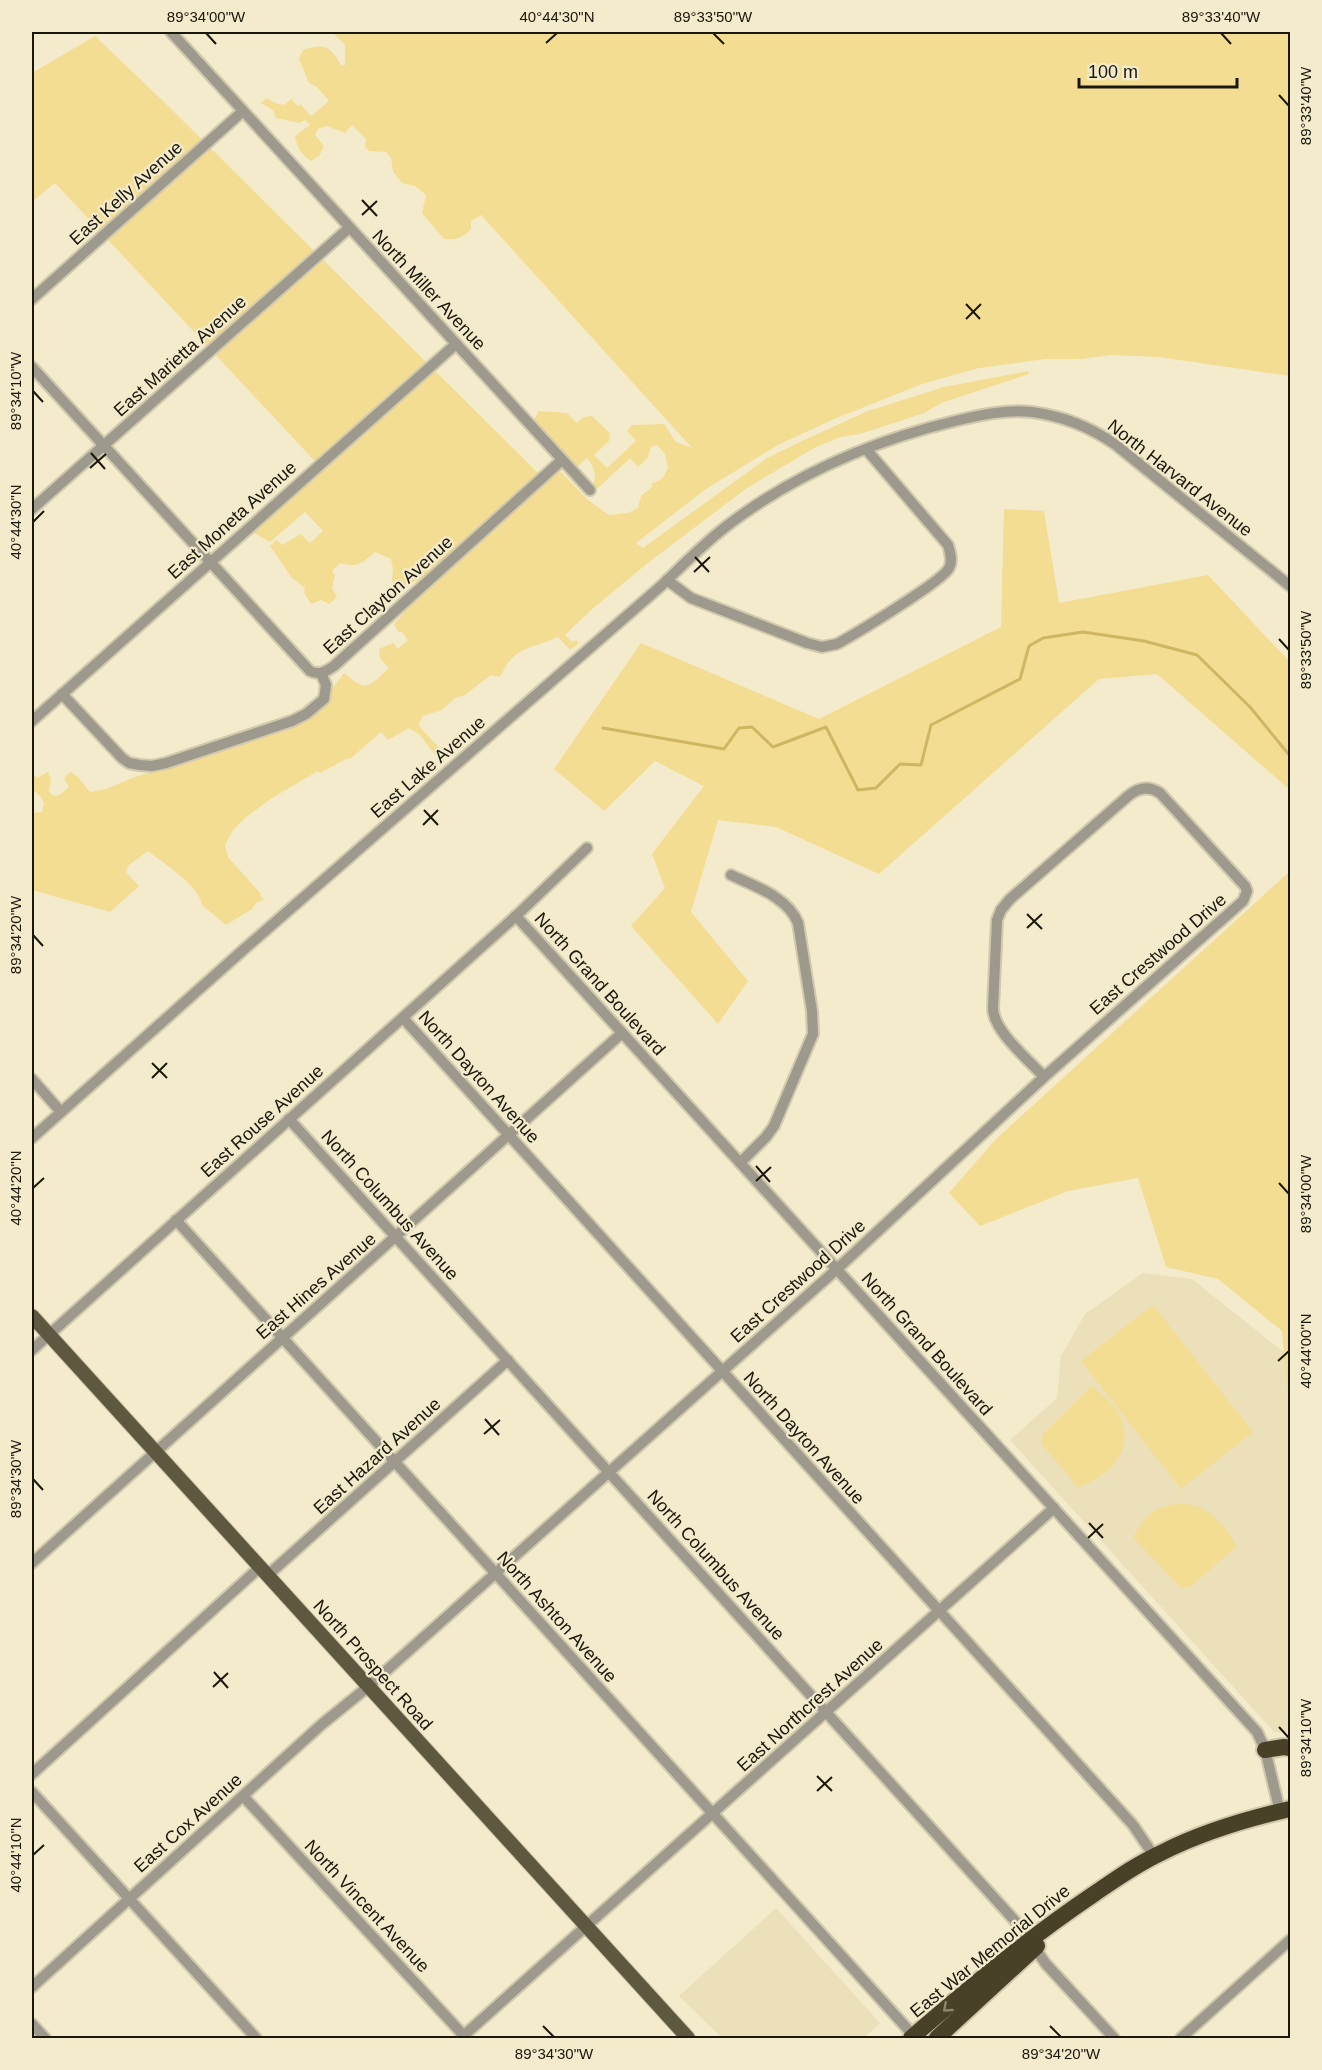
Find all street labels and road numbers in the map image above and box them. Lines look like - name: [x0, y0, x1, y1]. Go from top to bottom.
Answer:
- street label: East Kelly Avenue: [66, 137, 186, 249]
- street label: North Miller Avenue: [368, 226, 490, 354]
- street label: East Marietta Avenue: [110, 291, 250, 421]
- street label: North Harvard Avenue: [1104, 415, 1256, 541]
- street label: East Moneta Avenue: [164, 457, 300, 583]
- street label: East Clayton Avenue: [319, 532, 457, 658]
- street label: East Lake Avenue: [367, 712, 489, 822]
- street label: East Crestwood Drive: [1086, 889, 1230, 1019]
- street label: North Grand Boulevard: [531, 909, 669, 1059]
- street label: North Dayton Avenue: [414, 1007, 544, 1147]
- street label: East Rouse Avenue: [197, 1061, 327, 1181]
- street label: North Columbus Avenue: [317, 1126, 463, 1284]
- street label: East Crestwood Drive: [727, 1215, 869, 1347]
- street label: East Hines Avenue: [252, 1229, 380, 1343]
- street label: North Grand Boulevard: [858, 1269, 996, 1419]
- street label: North Dayton Avenue: [739, 1368, 869, 1508]
- street label: East Hazard Avenue: [309, 1394, 445, 1518]
- street label: North Columbus Avenue: [643, 1486, 789, 1644]
- street label: North Ashton Avenue: [493, 1548, 621, 1686]
- street label: North Prospect Road: [309, 1596, 437, 1734]
- street label: East Northcrest Avenue: [733, 1634, 887, 1776]
- street label: East Cox Avenue: [130, 1769, 246, 1877]
- street label: North Vincent Avenue: [301, 1836, 433, 1976]
- street label: East War Memorial Drive: [906, 1880, 1074, 2022]

